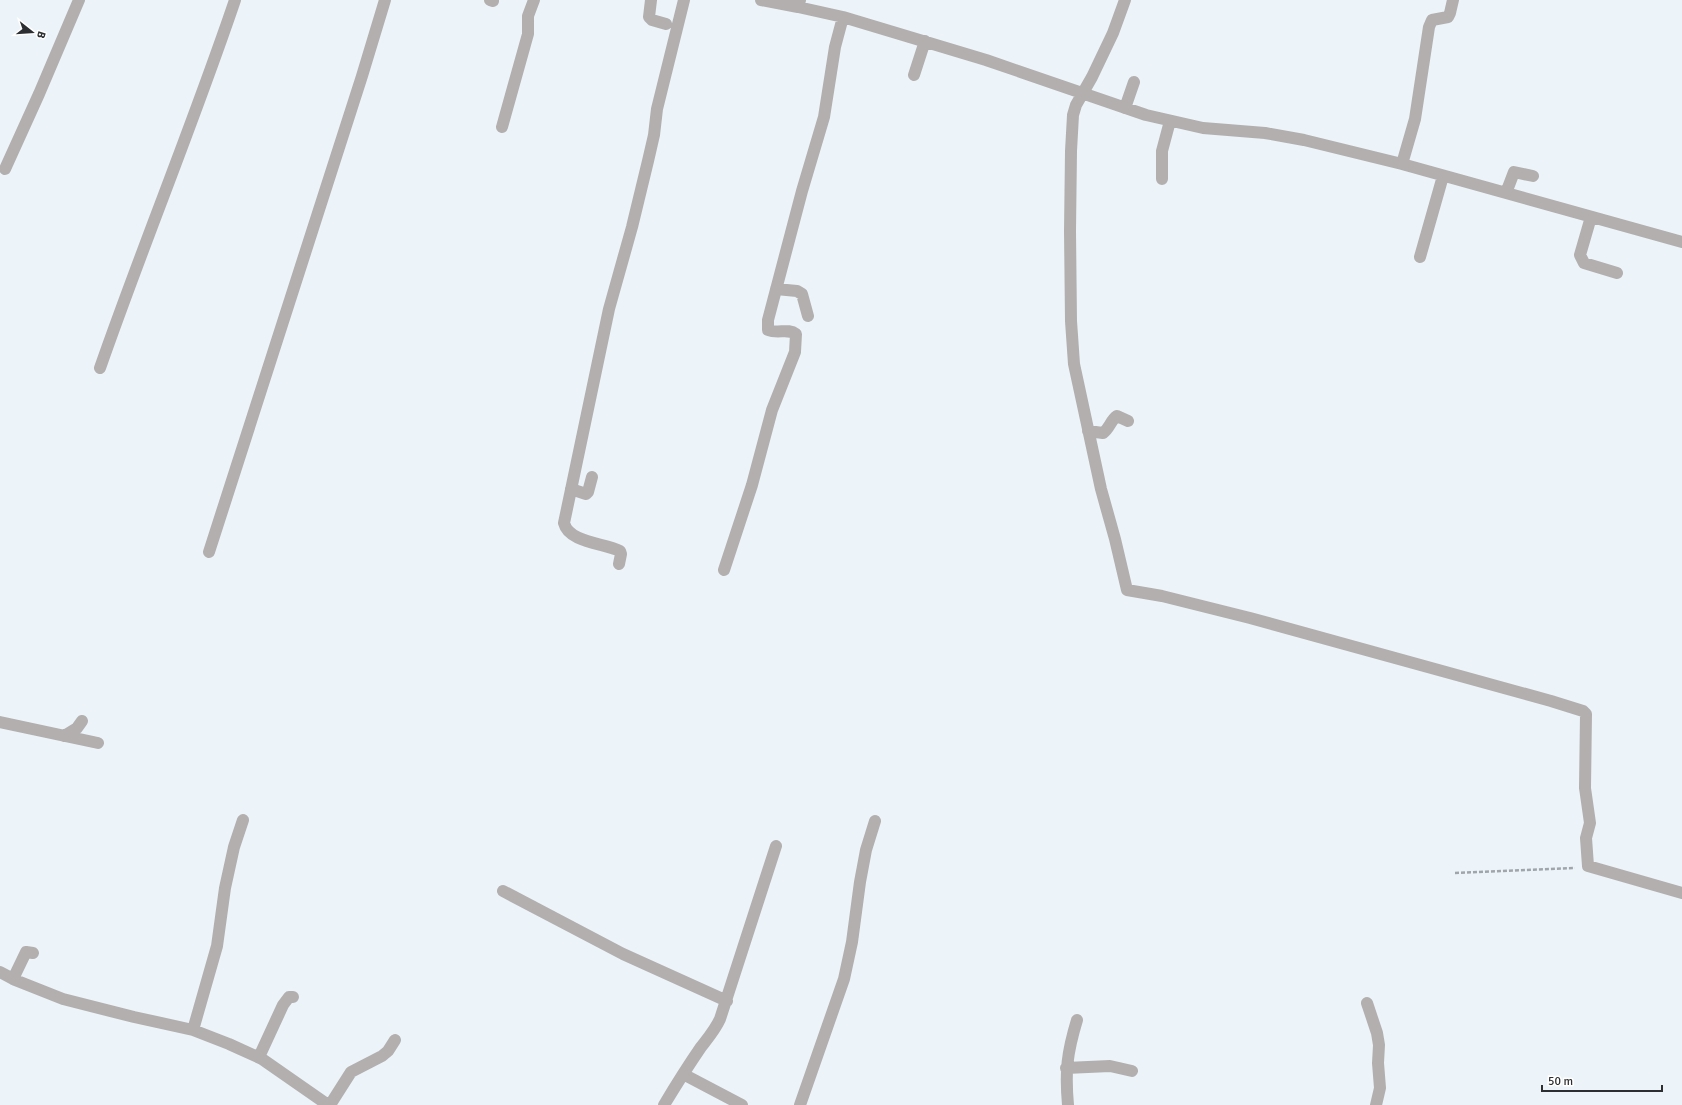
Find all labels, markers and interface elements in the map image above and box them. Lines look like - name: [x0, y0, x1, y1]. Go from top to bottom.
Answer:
- north arrow: [12, 12, 52, 52]
- text: B: [34, 30, 48, 40]
- scale bar: [1542, 1067, 1662, 1093]
- text: 50 m: [1548, 1074, 1573, 1089]

